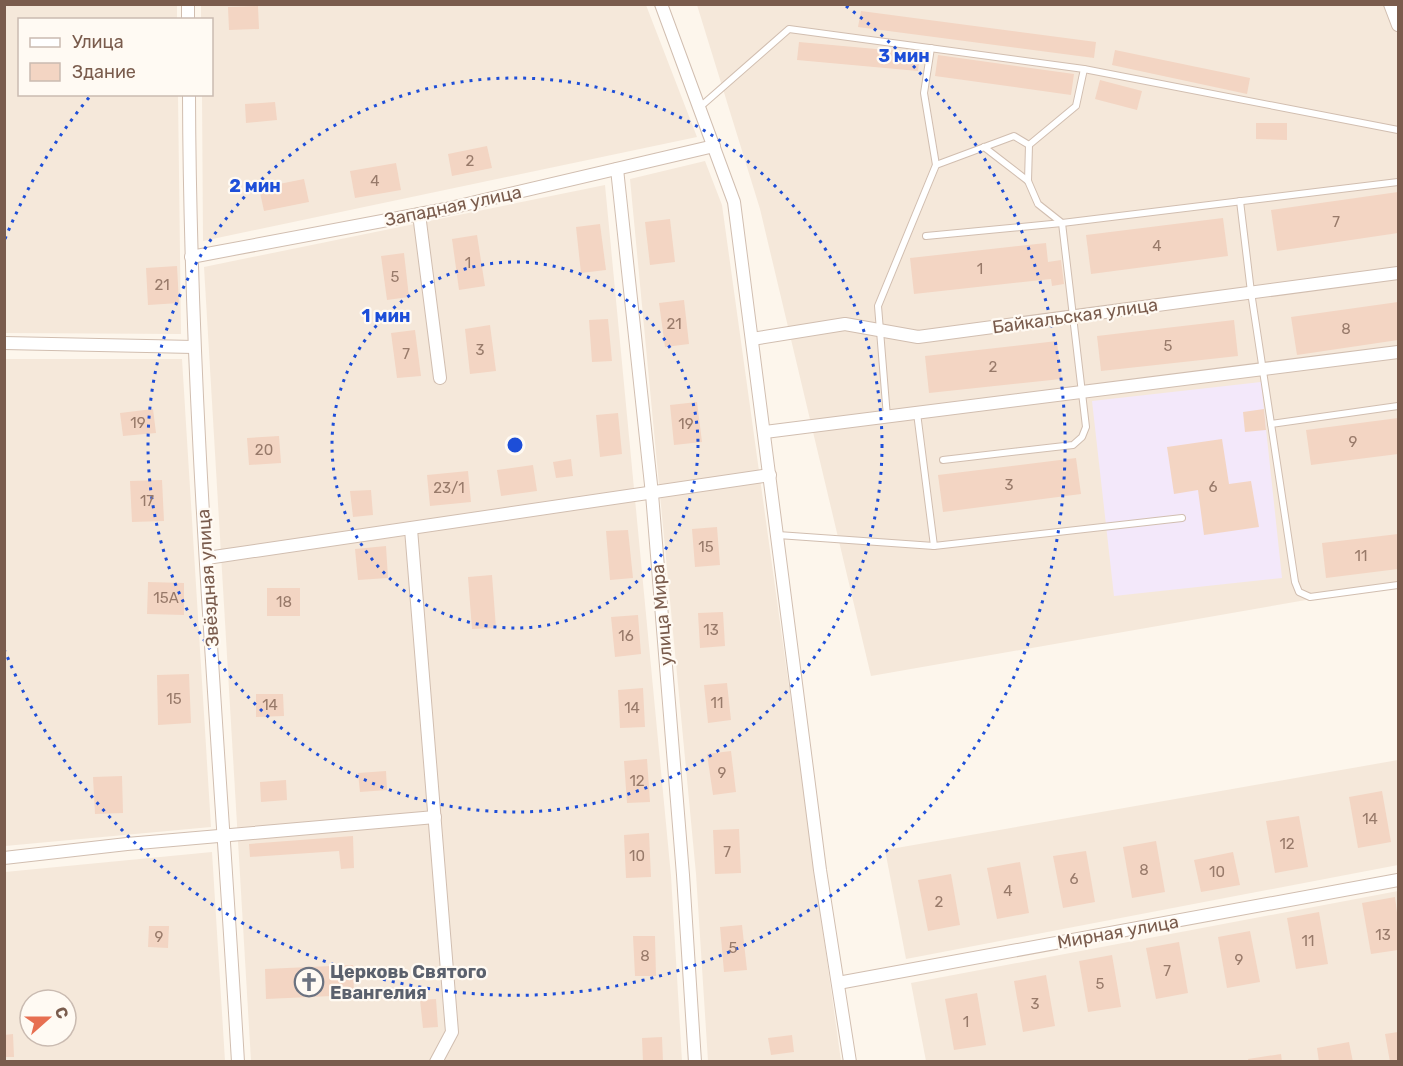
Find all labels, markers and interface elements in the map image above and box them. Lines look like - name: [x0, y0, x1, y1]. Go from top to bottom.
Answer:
- legend: [18, 18, 213, 96]
- text: Улица: [72, 31, 124, 53]
- text: 3 мин: [878, 45, 930, 67]
- text: Здание: [72, 61, 136, 83]
- house number: 2: [466, 152, 475, 170]
- house number: 4: [370, 172, 380, 190]
- text: 2 мин: [229, 175, 281, 197]
- street label: Западная улица: [383, 181, 523, 231]
- house number: 7: [1332, 213, 1340, 231]
- house number: 4: [1152, 237, 1162, 255]
- house number: 1: [465, 254, 471, 272]
- house number: 1: [977, 260, 983, 278]
- house number: 5: [391, 268, 400, 286]
- house number: 21: [154, 276, 170, 294]
- street label: Байкальская улица: [991, 293, 1159, 339]
- text: 1 мин: [362, 305, 410, 327]
- house number: 21: [666, 315, 682, 333]
- house number: 8: [1341, 320, 1351, 338]
- house number: 5: [1164, 337, 1173, 355]
- house number: 3: [475, 341, 485, 359]
- house number: 7: [402, 345, 410, 363]
- house number: 2: [989, 358, 998, 376]
- house number: 19: [130, 414, 146, 432]
- house number: 19: [678, 415, 694, 433]
- house number: 9: [1349, 433, 1358, 451]
- centre of rings: [505, 435, 525, 455]
- house number: 20: [255, 441, 273, 459]
- house number: 3: [1004, 476, 1014, 494]
- house number: 6: [1208, 478, 1218, 496]
- house number: 23/1: [433, 479, 465, 497]
- house number: 17: [140, 492, 154, 510]
- street label: Звёздная улица: [192, 508, 224, 648]
- house number: 15: [698, 538, 714, 556]
- house number: 11: [1355, 547, 1367, 565]
- street label: улица Мира: [647, 563, 677, 667]
- house number: 15А: [153, 589, 179, 607]
- house number: 18: [276, 593, 292, 611]
- house number: 13: [703, 621, 719, 639]
- house number: 16: [618, 627, 634, 645]
- house number: 15: [166, 690, 182, 708]
- house number: 11: [711, 694, 723, 712]
- house number: 14: [262, 696, 278, 714]
- house number: 14: [624, 699, 640, 717]
- house number: 9: [718, 764, 727, 782]
- house number: 12: [629, 772, 645, 790]
- house number: 14: [1362, 810, 1378, 828]
- house number: 12: [1279, 835, 1295, 853]
- house number: 7: [723, 843, 731, 861]
- house number: 10: [629, 847, 645, 865]
- house number: 8: [1139, 861, 1149, 879]
- house number: 10: [1209, 863, 1225, 881]
- house number: 6: [1069, 870, 1079, 888]
- house number: 4: [1003, 882, 1013, 900]
- house number: 2: [935, 893, 944, 911]
- street label: Мирная улица: [1056, 910, 1180, 954]
- house number: 13: [1375, 926, 1391, 944]
- house number: 9: [155, 928, 164, 946]
- house number: 11: [1302, 932, 1314, 950]
- house number: 5: [729, 939, 738, 957]
- house number: 8: [640, 947, 650, 965]
- house number: 9: [1235, 951, 1244, 969]
- place label: Церковь Святого Евангелия: [330, 961, 487, 1004]
- house number: 7: [1163, 962, 1171, 980]
- church icon: Церковь Святого Евангелия: [293, 966, 325, 998]
- house number: 5: [1096, 975, 1105, 993]
- north arrow: [18, 988, 78, 1048]
- house number: 3: [1030, 995, 1040, 1013]
- text: С: [51, 1004, 72, 1021]
- house number: 1: [963, 1013, 969, 1031]

